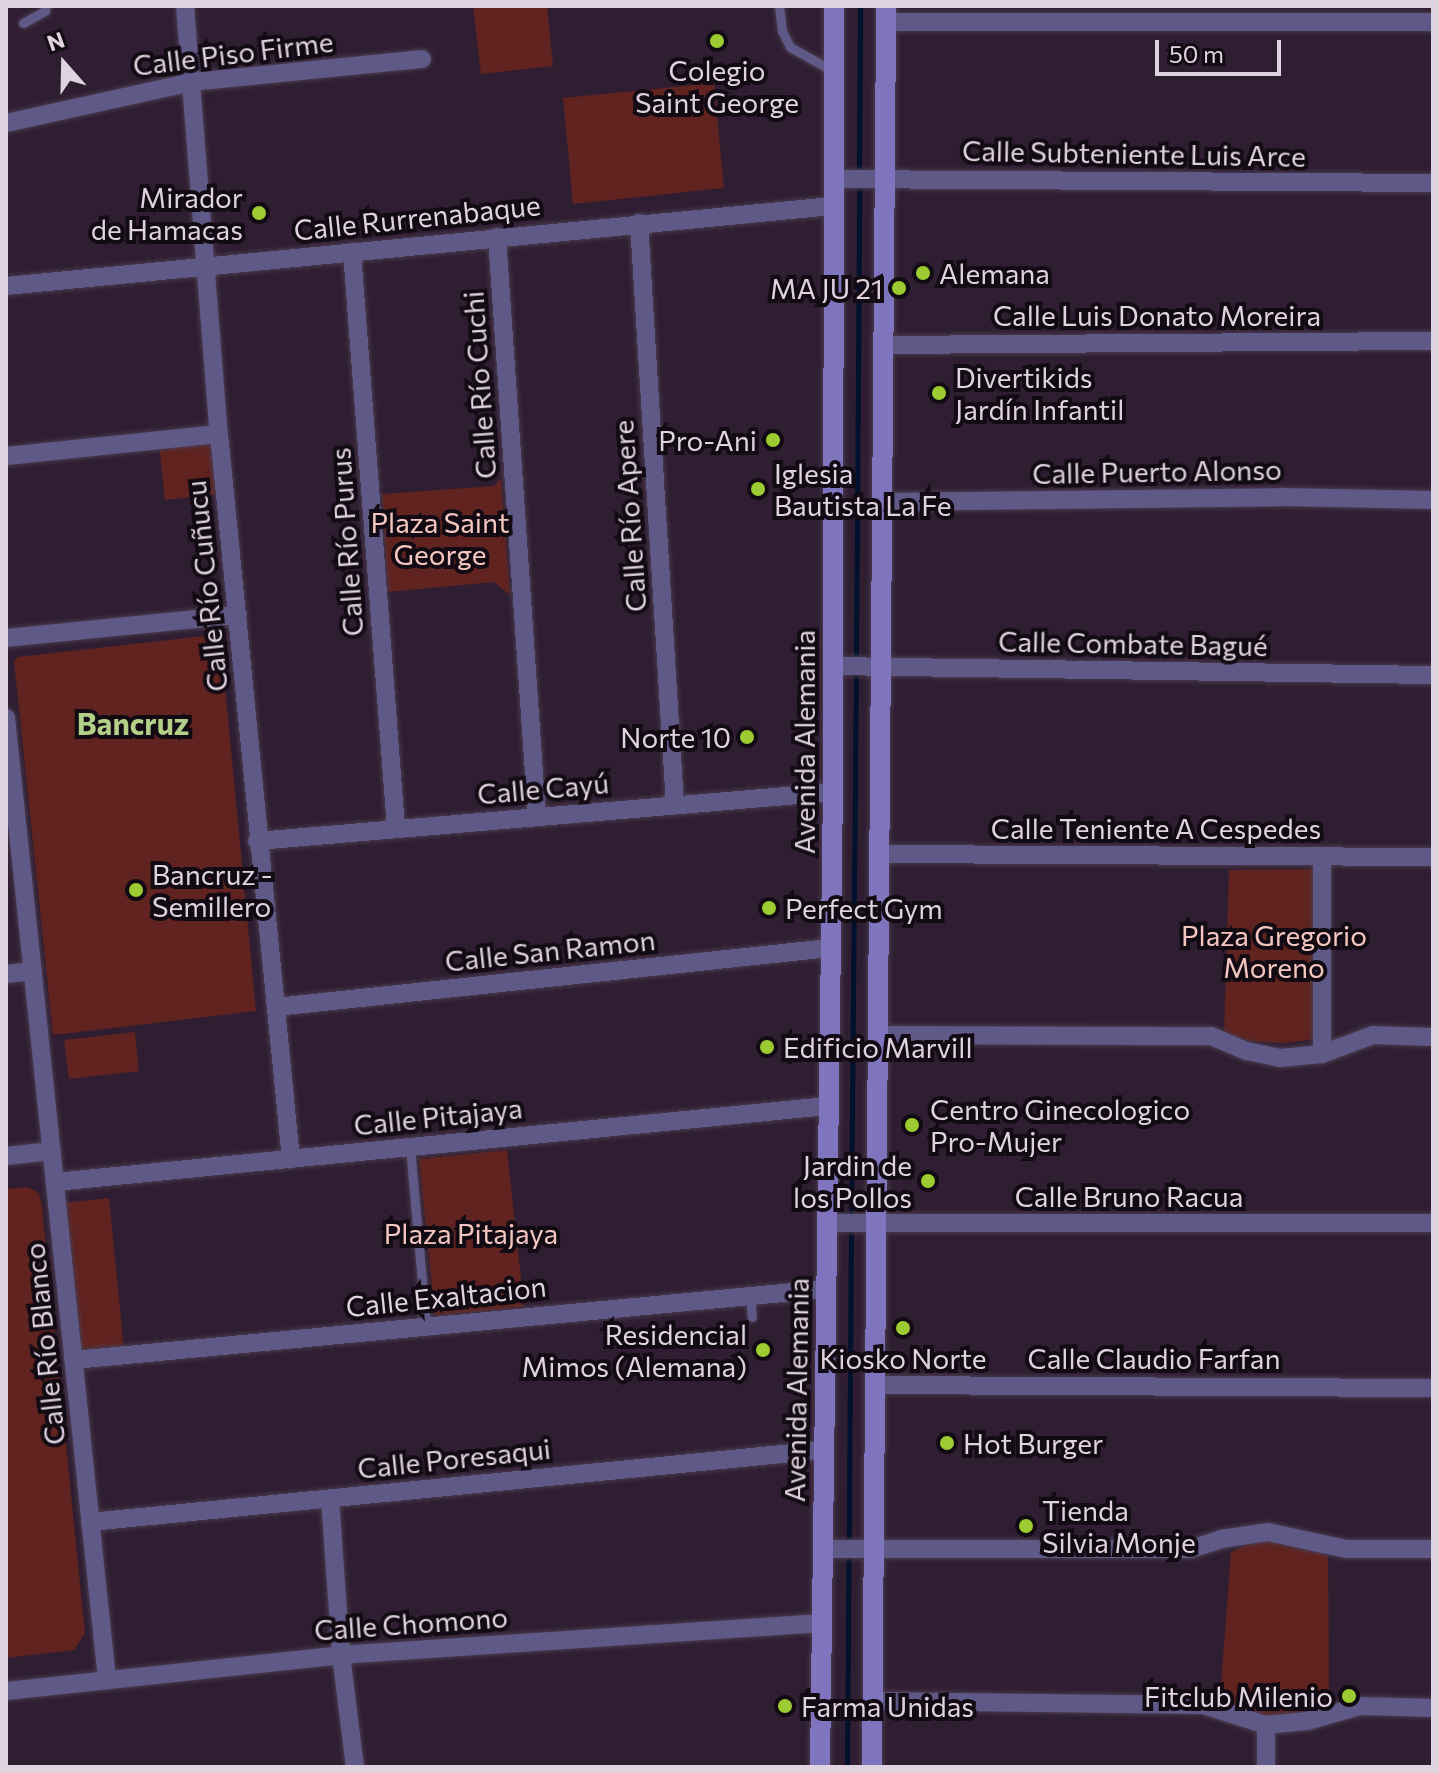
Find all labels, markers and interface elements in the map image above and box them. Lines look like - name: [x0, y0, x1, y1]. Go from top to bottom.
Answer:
- north arrow: [24, 24, 104, 104]
- street label: Calle Piso Firme: [131, 24, 335, 82]
- scale bar: [1159, 24, 1285, 74]
- text: N: [43, 25, 68, 56]
- marker: Colegio Saint George: [708, 32, 726, 50]
- text: 50 m: [1169, 39, 1224, 68]
- place label: Colegio Saint George: [635, 53, 799, 119]
- street label: Calle Subteniente Luis Arce: [962, 133, 1306, 173]
- place label: Mirador de Hamacas: [91, 180, 243, 246]
- street label: Calle Rurrenabaque: [292, 187, 542, 247]
- marker: Mirador de Hamacas: [250, 204, 268, 222]
- place label: Alemana: [939, 256, 1050, 290]
- marker: Alemana: [914, 264, 932, 282]
- place label: MA JU 21: [770, 271, 883, 305]
- marker: MA JU 21: [890, 279, 908, 297]
- street label: Calle Río Cuchi: [456, 290, 502, 480]
- street label: Calle Luis Donato Moreira: [993, 298, 1321, 332]
- place label: Divertikids Jardín Infantil: [955, 360, 1124, 426]
- marker: Divertikids Jardín Infantil: [930, 384, 948, 402]
- street label: Calle Río Apere: [606, 419, 652, 613]
- place label: Pro-Ani: [658, 423, 757, 457]
- marker: Pro-Ani: [764, 431, 782, 449]
- street label: Calle Río Purus: [323, 447, 369, 637]
- street label: Calle Puerto Alonso: [1032, 452, 1282, 490]
- place label: Iglesia Bautista La Fe: [774, 456, 951, 522]
- street label: Calle Río Cuñucu: [178, 479, 234, 693]
- marker: Iglesia Bautista La Fe: [749, 480, 767, 498]
- park label: Plaza Saint George: [370, 505, 510, 571]
- street label: Calle Combate Bagué: [998, 624, 1268, 662]
- street label: Avenida Alemania: [787, 630, 821, 854]
- district label: Bancruz: [77, 705, 189, 741]
- place label: Norte 10: [620, 720, 731, 754]
- marker: Norte 10: [738, 728, 756, 746]
- street label: Calle Cayú: [476, 766, 610, 810]
- street label: Calle Teniente A Cespedes: [991, 811, 1321, 845]
- place label: Bancruz - Semillero: [152, 857, 273, 923]
- marker: Bancruz - Semillero: [127, 881, 145, 899]
- place label: Perfect Gym: [785, 891, 943, 925]
- marker: Perfect Gym: [760, 899, 778, 917]
- park label: Plaza Gregorio Moreno: [1181, 918, 1367, 984]
- street label: Calle San Ramon: [443, 922, 657, 978]
- place label: Edificio Marvill: [783, 1030, 973, 1064]
- marker: Edificio Marvill: [758, 1038, 776, 1056]
- street label: Calle Pitajaya: [352, 1090, 524, 1142]
- place label: Centro Ginecologico Pro-Mujer: [930, 1092, 1190, 1158]
- marker: Centro Ginecologico Pro-Mujer: [901, 1114, 923, 1136]
- place label: Jardin de los Pollos: [793, 1148, 912, 1214]
- marker: Jardin de los Pollos: [919, 1172, 937, 1190]
- street label: Calle Bruno Racua: [1015, 1179, 1243, 1213]
- park label: Plaza Pitajaya: [384, 1216, 558, 1250]
- street label: Calle Río Blanco: [17, 1241, 71, 1447]
- street label: Calle Exaltacion: [344, 1269, 548, 1323]
- street label: Avenida Alemania: [777, 1277, 815, 1503]
- place label: Residencial Mimos (Alemana): [521, 1317, 747, 1383]
- marker: Kiosko Norte: [894, 1319, 912, 1337]
- marker: Residencial Mimos (Alemana): [754, 1341, 772, 1359]
- place label: Kiosko Norte: [820, 1341, 986, 1375]
- street label: Calle Claudio Farfan: [1027, 1341, 1281, 1375]
- place label: Hot Burger: [963, 1426, 1103, 1460]
- street label: Calle Poresaqui: [356, 1431, 552, 1485]
- marker: Hot Burger: [938, 1434, 956, 1452]
- place label: Tienda Silvia Monje: [1042, 1493, 1196, 1559]
- marker: Tienda Silvia Monje: [1017, 1517, 1035, 1535]
- street label: Calle Chomono: [313, 1599, 509, 1647]
- place label: Fitclub Milenio: [1144, 1679, 1333, 1713]
- marker: Fitclub Milenio: [1340, 1687, 1358, 1705]
- place label: Farma Unidas: [801, 1689, 974, 1723]
- marker: Farma Unidas: [776, 1697, 794, 1715]

